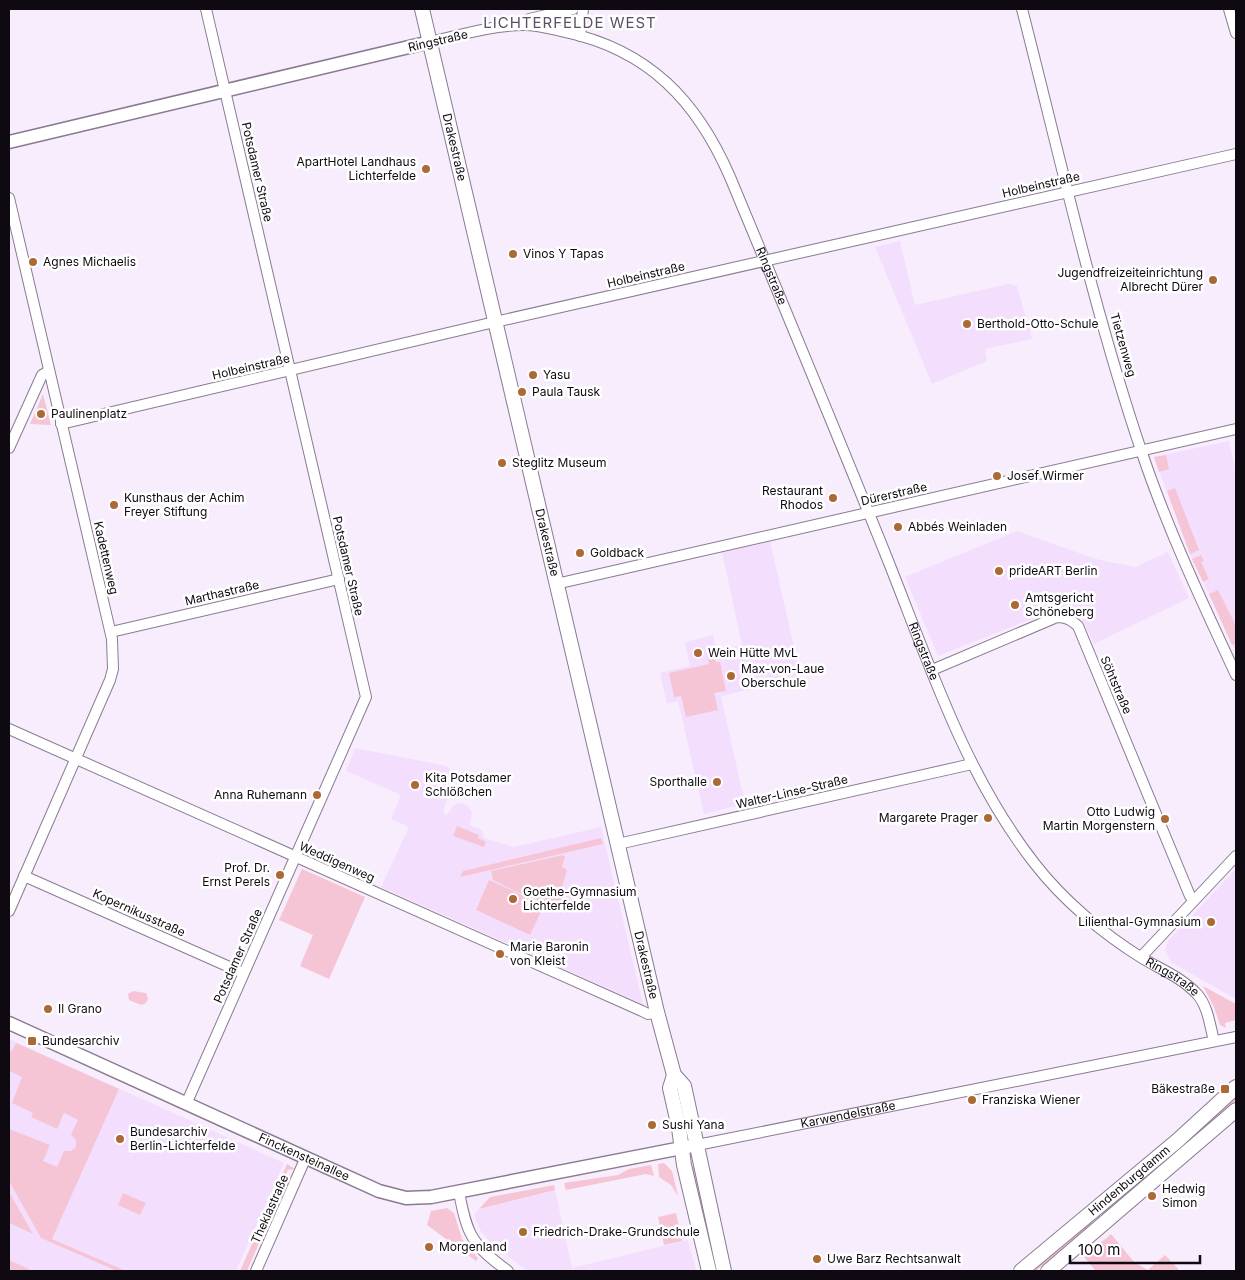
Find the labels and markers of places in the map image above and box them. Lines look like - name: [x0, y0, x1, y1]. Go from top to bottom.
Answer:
- place label: ApartHotel Landhaus Lichterfelde: [296, 154, 416, 183]
- marker: ApartHotel Landhaus Lichterfelde: [420, 163, 432, 175]
- place label: Vinos Y Tapas: [523, 246, 604, 261]
- marker: Vinos Y Tapas: [507, 248, 519, 260]
- place label: Agnes Michaelis: [43, 254, 136, 269]
- marker: Agnes Michaelis: [27, 256, 39, 268]
- place label: Jugendfreizeiteinrichtung Albrecht Dürer: [1057, 265, 1203, 294]
- marker: Jugendfreizeiteinrichtung Albrecht Dürer: [1207, 274, 1219, 286]
- place label: Berthold-Otto-Schule: [977, 316, 1099, 331]
- marker: Berthold-Otto-Schule: [961, 318, 973, 330]
- place label: Yasu: [543, 367, 570, 382]
- marker: Yasu: [527, 369, 539, 381]
- place label: Paula Tausk: [532, 384, 601, 399]
- marker: Paula Tausk: [516, 386, 528, 398]
- place label: Paulinenplatz: [51, 406, 127, 421]
- marker: Paulinenplatz: [35, 408, 47, 420]
- place label: Steglitz Museum: [512, 455, 606, 470]
- marker: Steglitz Museum: [496, 457, 508, 469]
- place label: Josef Wirmer: [1007, 468, 1084, 483]
- marker: Josef Wirmer: [991, 470, 1003, 482]
- place label: Restaurant Rhodos: [762, 483, 823, 512]
- place label: Kunsthaus der Achim Freyer Stiftung: [124, 490, 245, 519]
- marker: Restaurant Rhodos: [827, 492, 839, 504]
- marker: Kunsthaus der Achim Freyer Stiftung: [108, 499, 120, 511]
- place label: Abbés Weinladen: [908, 519, 1007, 534]
- marker: Abbés Weinladen: [892, 521, 904, 533]
- place label: Goldback: [590, 545, 644, 560]
- marker: Goldback: [574, 547, 586, 559]
- place label: prideART Berlin: [1009, 563, 1097, 578]
- marker: prideART Berlin: [993, 565, 1005, 577]
- place label: Amtsgericht Schöneberg: [1025, 590, 1094, 619]
- marker: Amtsgericht Schöneberg: [1009, 599, 1021, 611]
- place label: Wein Hütte MvL: [708, 645, 798, 660]
- marker: Wein Hütte MvL: [692, 647, 704, 659]
- place label: Max-von-Laue Oberschule: [741, 661, 824, 690]
- marker: Max-von-Laue Oberschule: [725, 670, 737, 682]
- place label: Kita Potsdamer Schlößchen: [425, 770, 512, 799]
- place label: Sporthalle: [649, 774, 707, 789]
- marker: Sporthalle: [711, 776, 723, 788]
- marker: Kita Potsdamer Schlößchen: [409, 779, 421, 791]
- place label: Anna Ruhemann: [214, 787, 307, 802]
- marker: Anna Ruhemann: [311, 789, 323, 801]
- place label: Otto Ludwig Martin Morgenstern: [1043, 804, 1155, 833]
- place label: Margarete Prager: [879, 810, 978, 825]
- marker: Margarete Prager: [982, 812, 994, 824]
- marker: Otto Ludwig Martin Morgenstern: [1159, 813, 1171, 825]
- place label: Prof. Dr. Ernst Perels: [202, 860, 270, 889]
- marker: Prof. Dr. Ernst Perels: [274, 869, 286, 881]
- place label: Goethe-Gymnasium Lichterfelde: [523, 884, 637, 913]
- marker: Goethe-Gymnasium Lichterfelde: [507, 893, 519, 905]
- place label: Lilienthal-Gymnasium: [1078, 914, 1201, 929]
- marker: Lilienthal-Gymnasium: [1205, 916, 1217, 928]
- place label: Marie Baronin von Kleist: [510, 939, 589, 968]
- marker: Marie Baronin von Kleist: [494, 948, 506, 960]
- place label: Il Grano: [58, 1001, 102, 1016]
- marker: Il Grano: [42, 1003, 54, 1015]
- place label: Bundesarchiv: [42, 1033, 120, 1048]
- marker: Bundesarchiv: [26, 1035, 38, 1047]
- place label: Bäkestraße: [1151, 1081, 1215, 1096]
- marker: Bäkestraße: [1219, 1083, 1231, 1095]
- place label: Franziska Wiener: [982, 1092, 1080, 1107]
- marker: Franziska Wiener: [966, 1094, 978, 1106]
- place label: Sushi Yana: [662, 1117, 724, 1132]
- marker: Sushi Yana: [646, 1119, 658, 1131]
- place label: Bundesarchiv Berlin-Lichterfelde: [130, 1124, 235, 1153]
- marker: Bundesarchiv Berlin-Lichterfelde: [114, 1133, 126, 1145]
- place label: Hedwig Simon: [1162, 1181, 1205, 1210]
- marker: Hedwig Simon: [1146, 1190, 1158, 1202]
- place label: Friedrich-Drake-Grundschule: [533, 1224, 700, 1239]
- marker: Friedrich-Drake-Grundschule: [517, 1226, 529, 1238]
- place label: Morgenland: [439, 1239, 507, 1254]
- marker: Morgenland: [423, 1241, 435, 1253]
- place label: Uwe Barz Rechtsanwalt: [827, 1251, 961, 1266]
- marker: Uwe Barz Rechtsanwalt: [811, 1253, 823, 1265]

